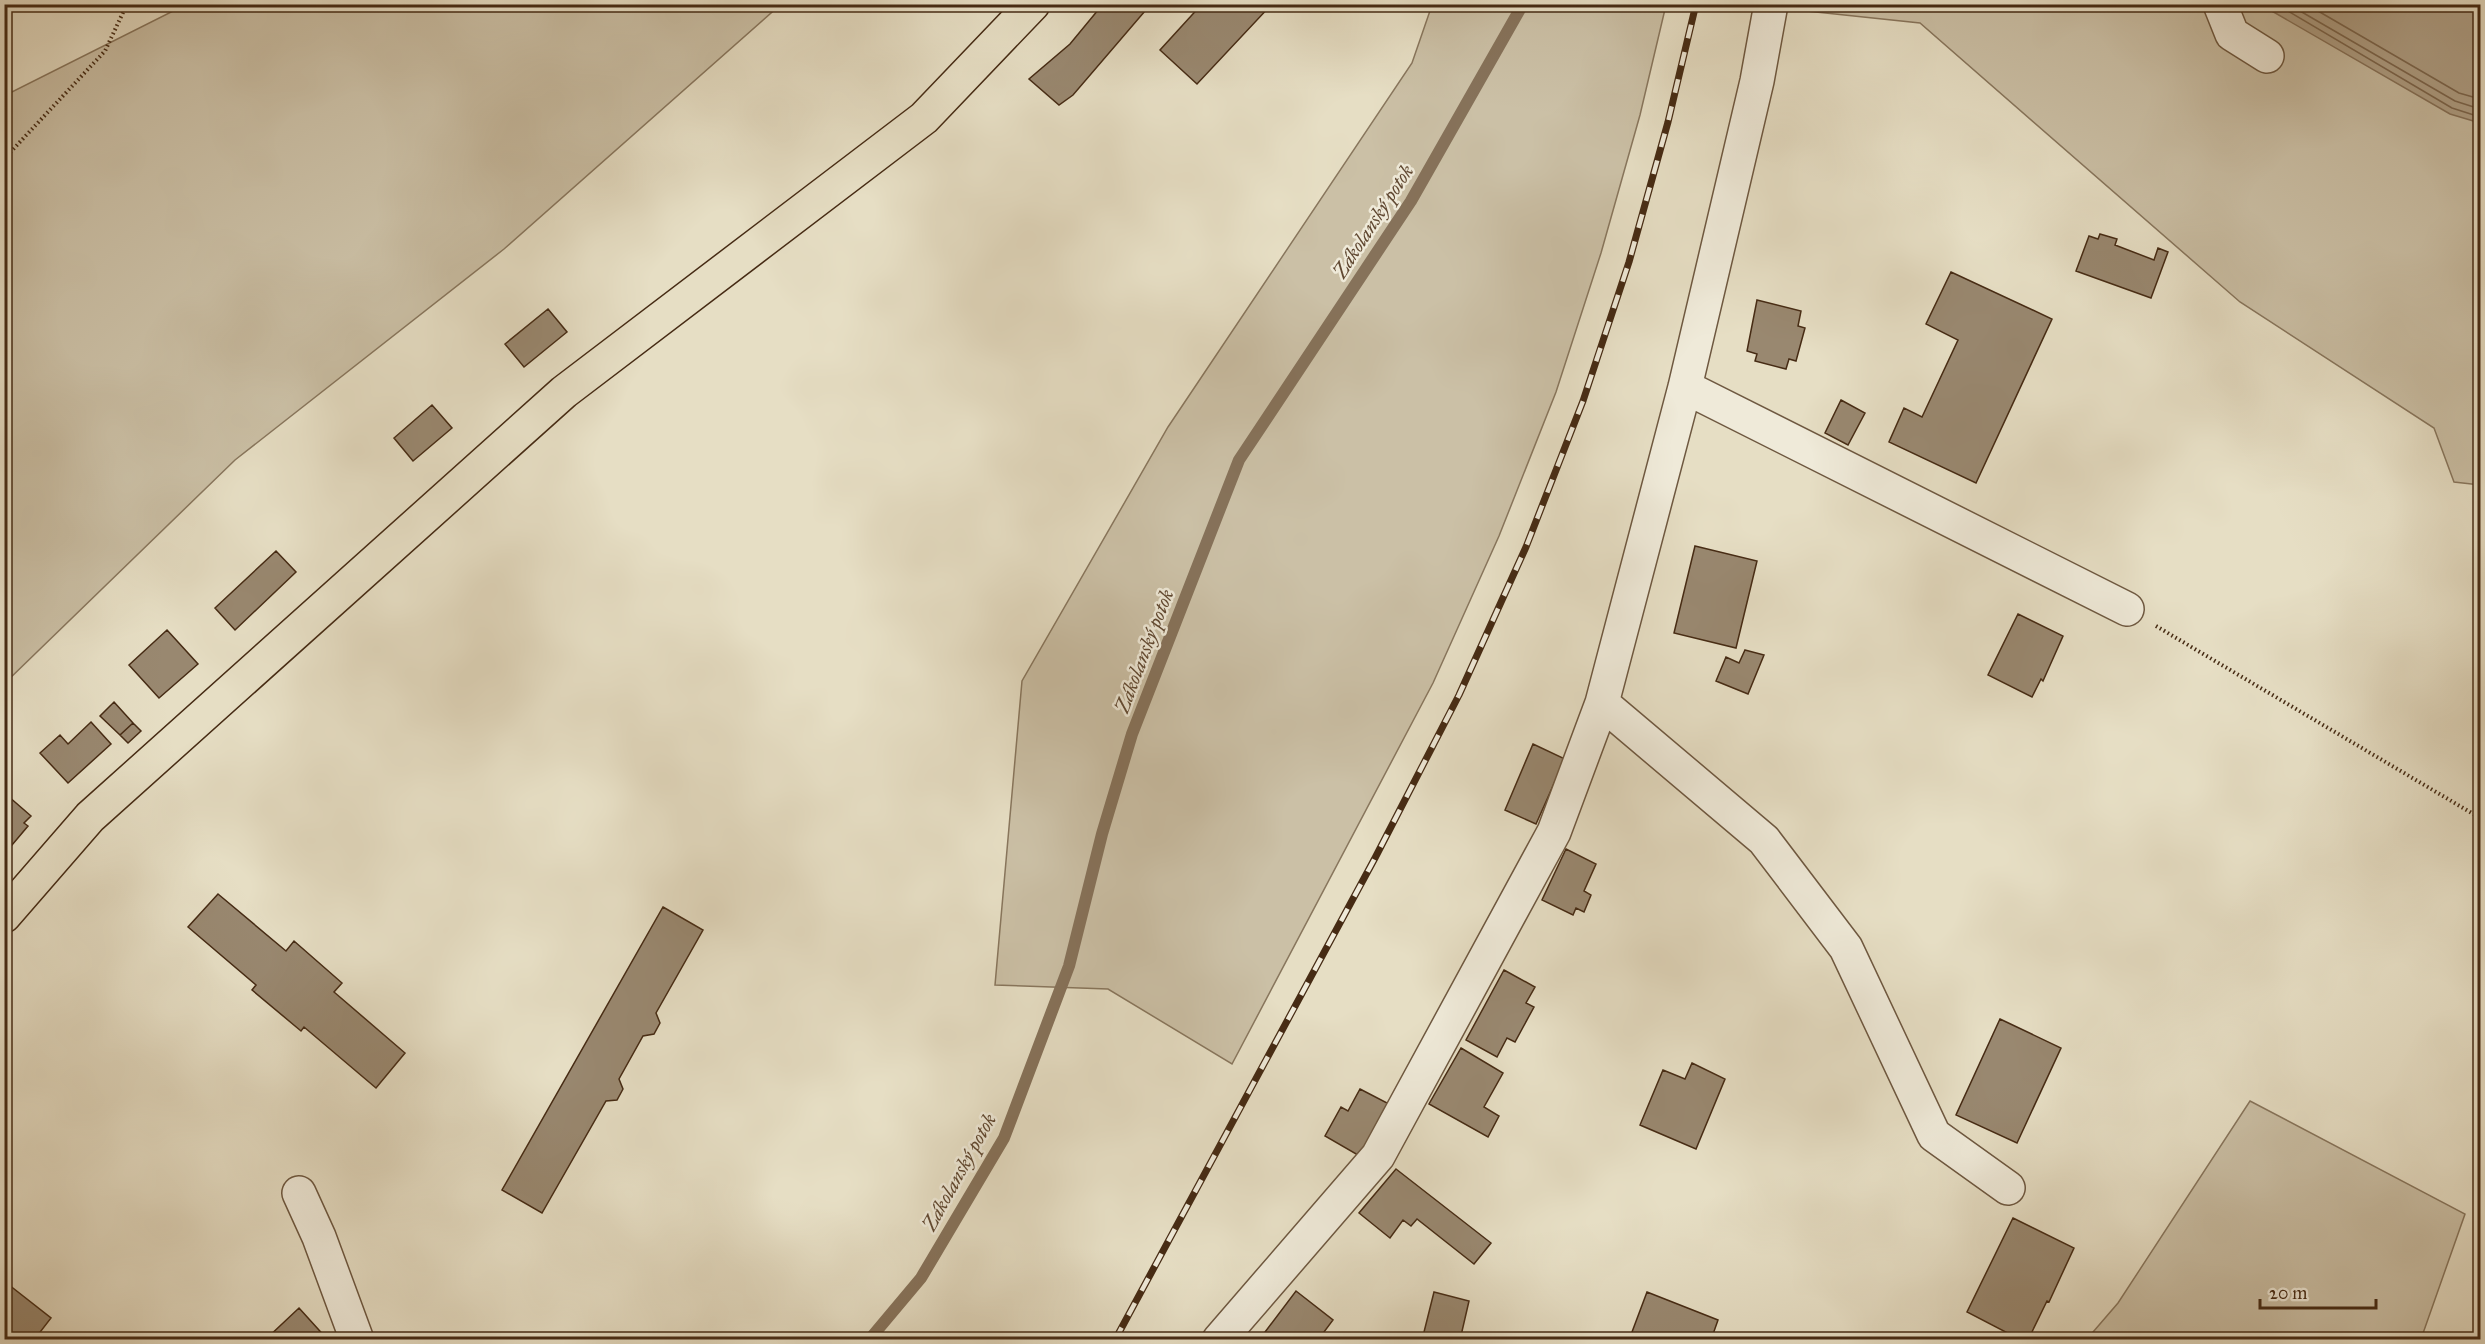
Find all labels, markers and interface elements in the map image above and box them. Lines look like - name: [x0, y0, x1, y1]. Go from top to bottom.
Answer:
- water label: Zákolanský potok: [1327, 160, 1419, 284]
- water label: Zákolanský potok: [1109, 586, 1180, 717]
- water label: Zákolanský potok: [916, 1109, 1002, 1236]
- scale bar: [2260, 1272, 2376, 1310]
- text: 20 m: [2269, 1282, 2307, 1304]

